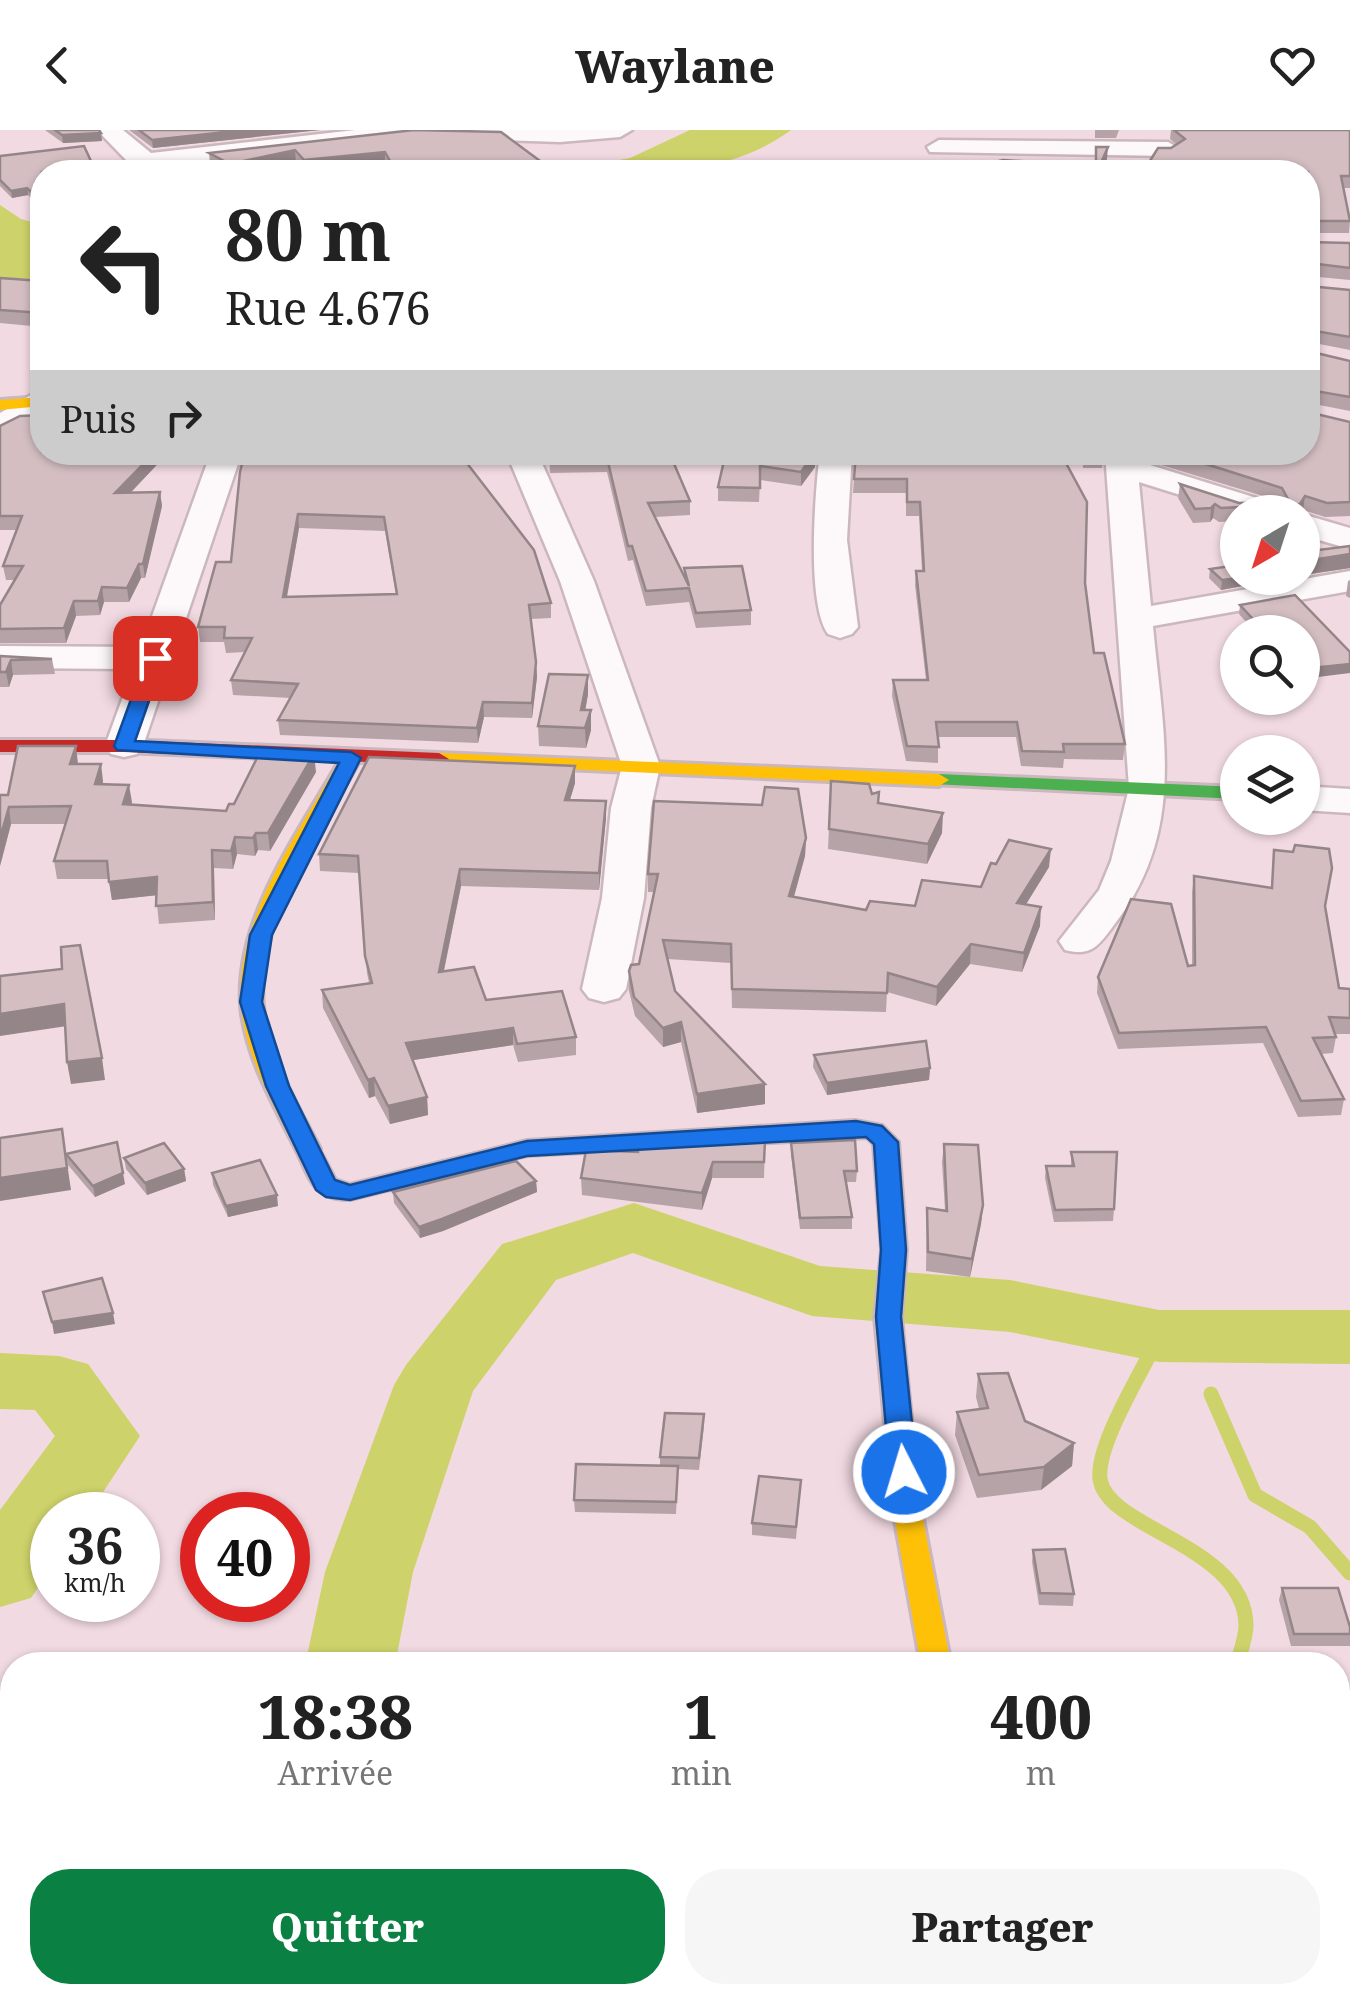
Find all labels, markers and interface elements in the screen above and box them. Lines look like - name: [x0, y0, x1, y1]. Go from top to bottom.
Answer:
- text: Waylane: [575, 35, 775, 96]
- icon: back: [30, 38, 85, 93]
- icon: heart: [1265, 38, 1320, 93]
- text: 80 m: [225, 186, 391, 282]
- icon: left: [60, 200, 190, 330]
- text: Rue 4.676: [225, 277, 431, 338]
- icon: right: [156, 390, 211, 445]
- text: Puis: [60, 392, 136, 444]
- north arrow: [1220, 495, 1320, 595]
- map controls: [1220, 495, 1320, 835]
- button: search: [1220, 615, 1320, 715]
- pin: [113, 616, 198, 701]
- icon: arrive: [128, 631, 183, 686]
- button: layers: [1220, 735, 1320, 835]
- position arrow: [852, 1420, 956, 1524]
- speed limit sign: 40: [180, 1492, 310, 1622]
- text: 36: [67, 1511, 123, 1579]
- text: km/h: [64, 1565, 126, 1599]
- text: 18:38: [258, 1675, 413, 1757]
- text: 1: [684, 1675, 718, 1757]
- text: 400: [990, 1675, 1092, 1757]
- text: Arrivée: [278, 1751, 393, 1794]
- text: min: [671, 1751, 732, 1794]
- text: m: [1026, 1751, 1056, 1794]
- button: Quitter: [30, 1869, 665, 1984]
- button: Partager: [685, 1869, 1320, 1984]

